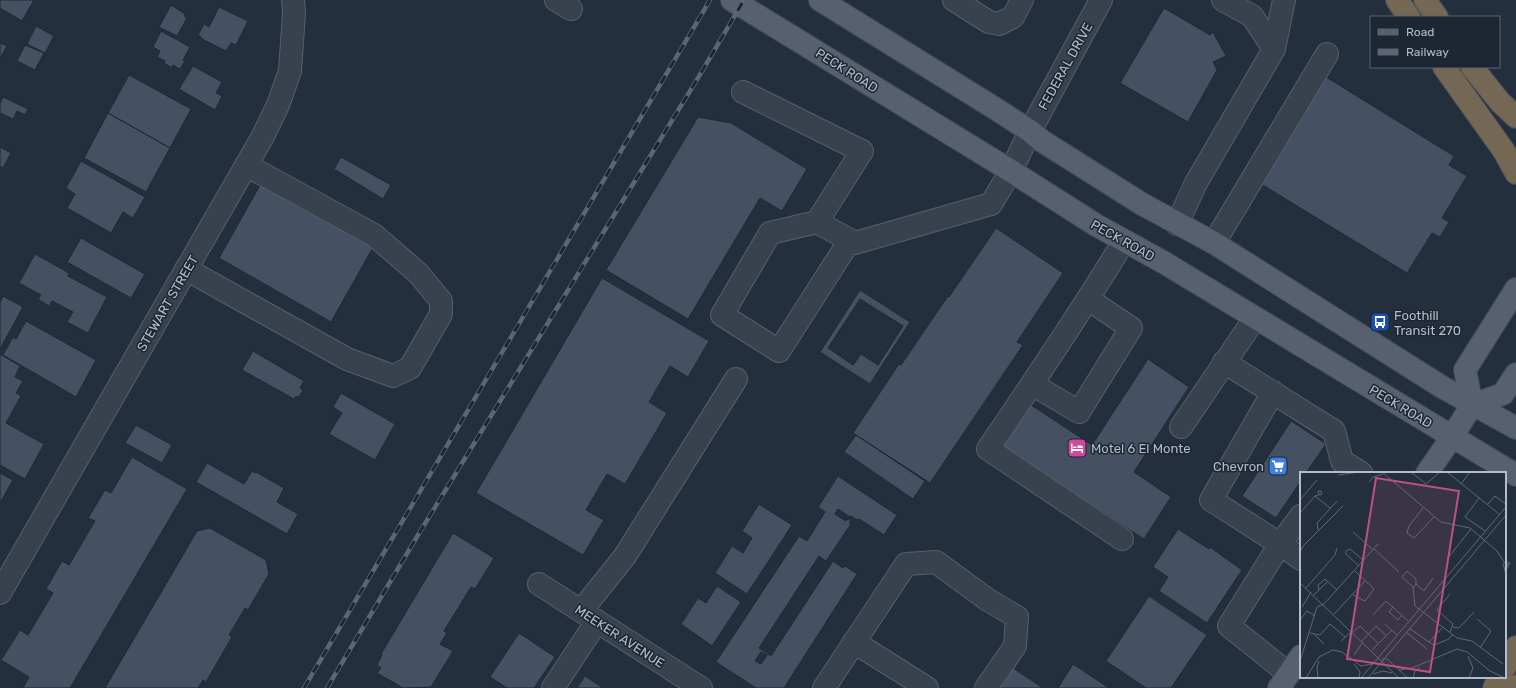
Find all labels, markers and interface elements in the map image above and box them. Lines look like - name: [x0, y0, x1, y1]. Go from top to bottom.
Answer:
- legend: [1370, 16, 1500, 68]
- street label: FEDERAL DRIVE: [1035, 20, 1096, 112]
- text: Road: [1406, 25, 1434, 39]
- street label: PECK ROAD: [813, 45, 881, 95]
- text: Railway: [1406, 45, 1449, 59]
- street label: PECK ROAD: [1088, 217, 1157, 264]
- street label: STEWART STREET: [134, 252, 201, 354]
- place label: Foothill Transit 270: [1394, 308, 1461, 338]
- bus stop icon: Foothill Transit 270: [1369, 311, 1391, 333]
- street label: PECK ROAD: [1367, 382, 1435, 431]
- hotel icon: Motel 6 El Monte: [1066, 437, 1088, 459]
- place label: Motel 6 El Monte: [1091, 441, 1191, 456]
- supermarket icon: Chevron: [1267, 455, 1289, 477]
- place label: Chevron: [1213, 459, 1264, 474]
- inset map: [1300, 472, 1506, 678]
- street label: MEEKER AVENUE: [572, 602, 667, 671]

